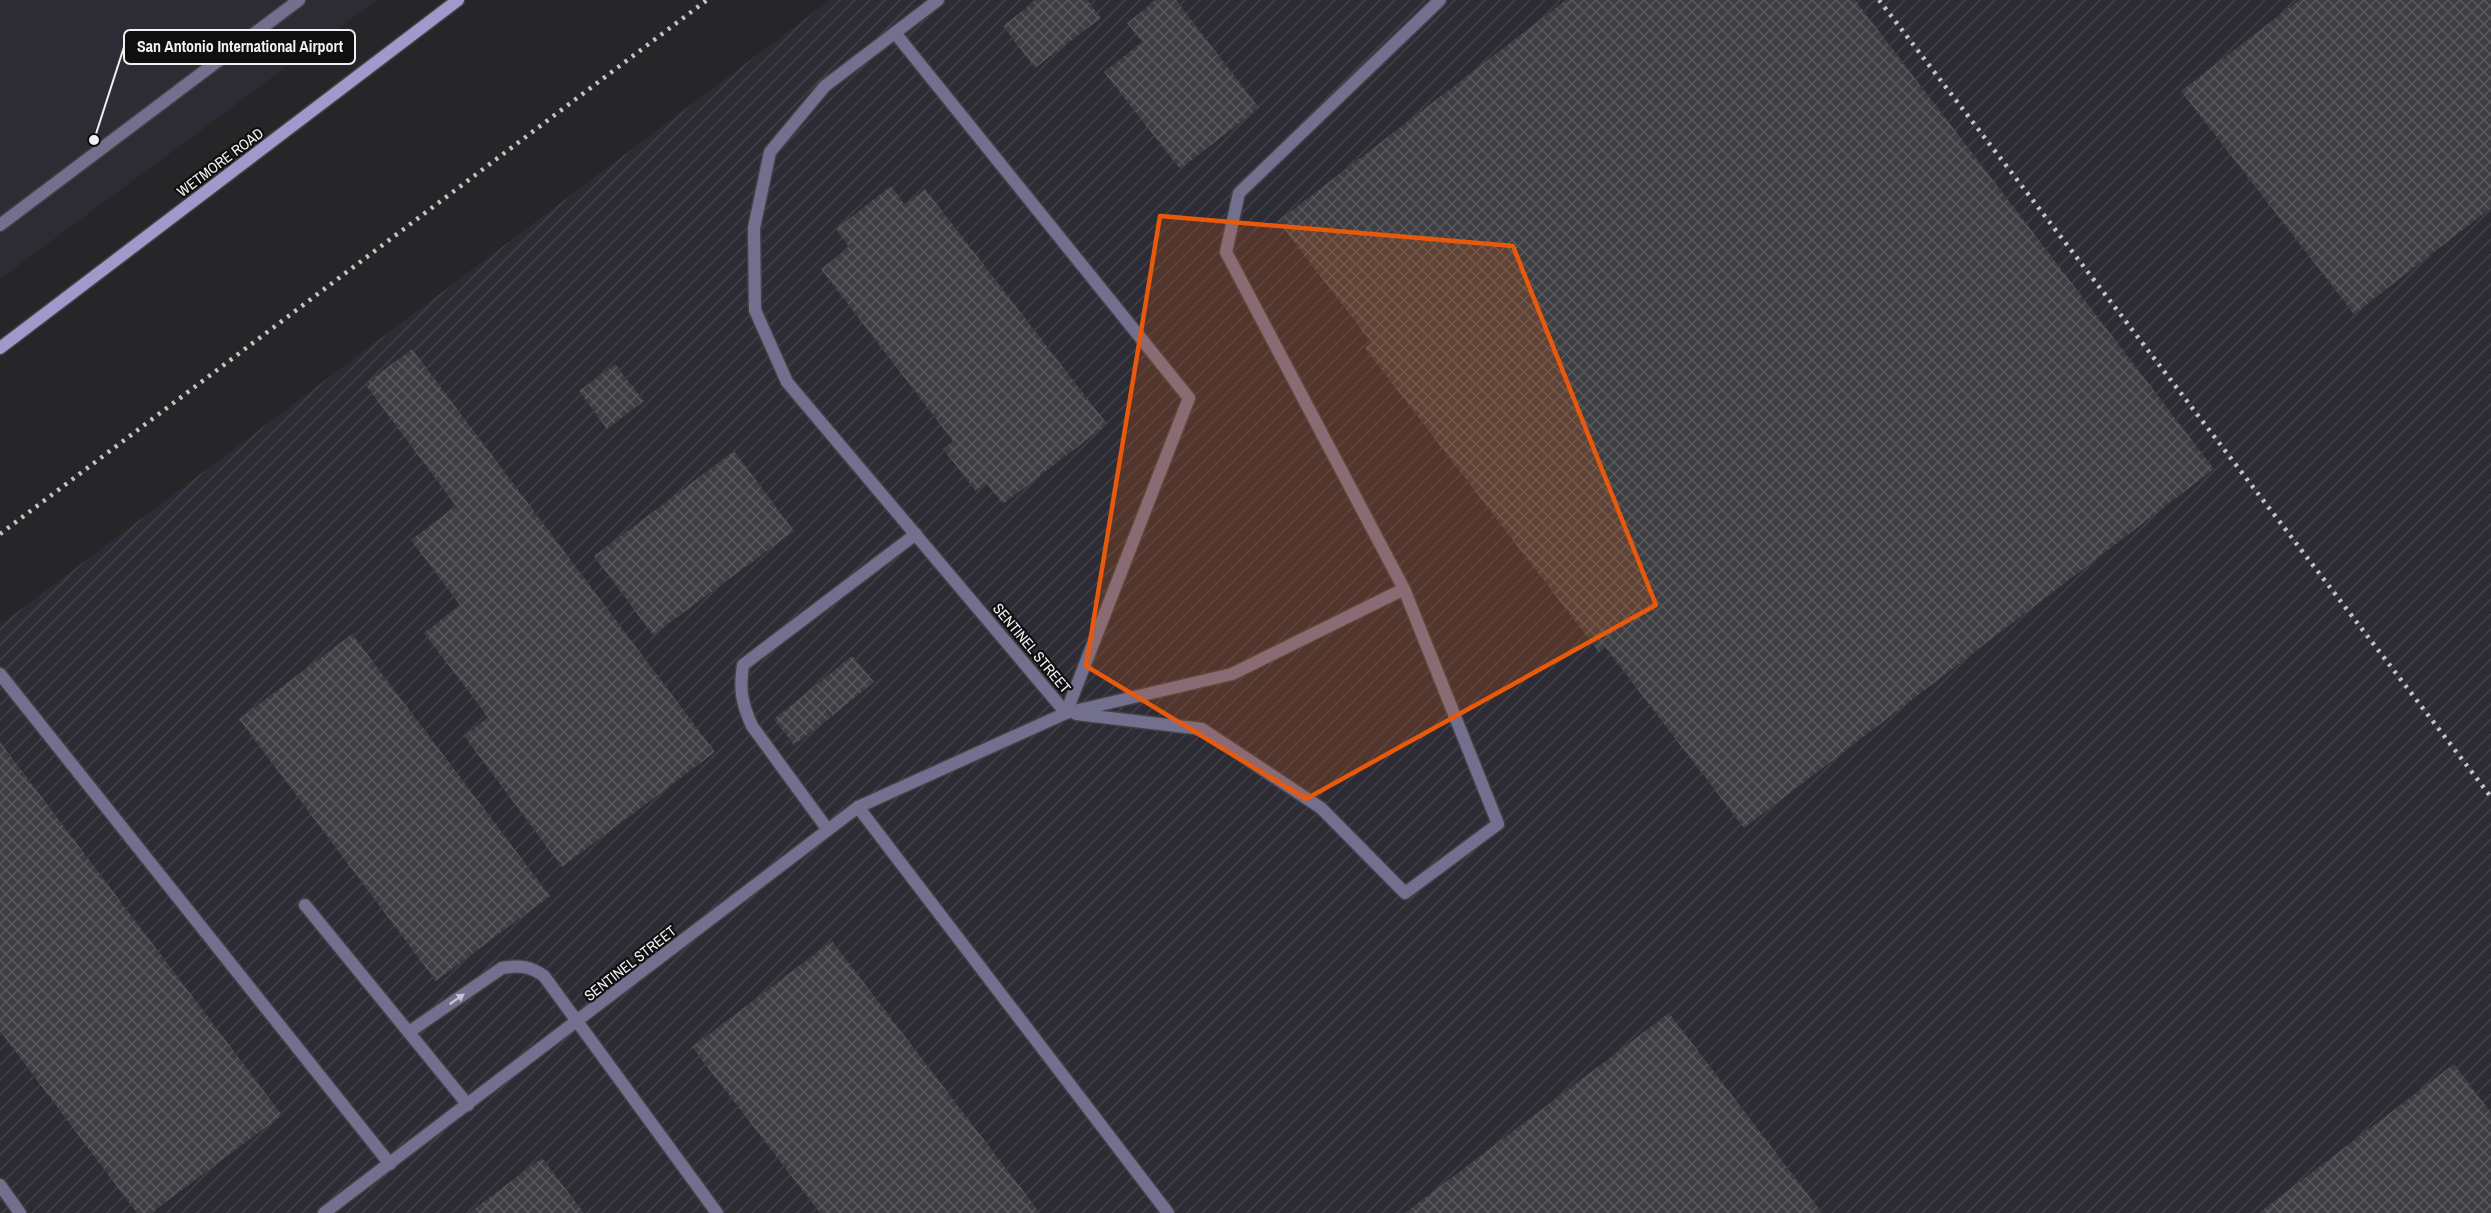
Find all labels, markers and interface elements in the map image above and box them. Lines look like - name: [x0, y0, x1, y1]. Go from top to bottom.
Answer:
- callout: San Antonio International Airport: [124, 30, 355, 64]
- text: San Antonio International Airport: [137, 35, 344, 57]
- street label: WETMORE ROAD: [172, 122, 268, 201]
- street label: SENTINEL STREET: [988, 598, 1076, 698]
- street label: SENTINEL STREET: [580, 920, 681, 1006]
- one-way arrow: [449, 993, 465, 1005]

